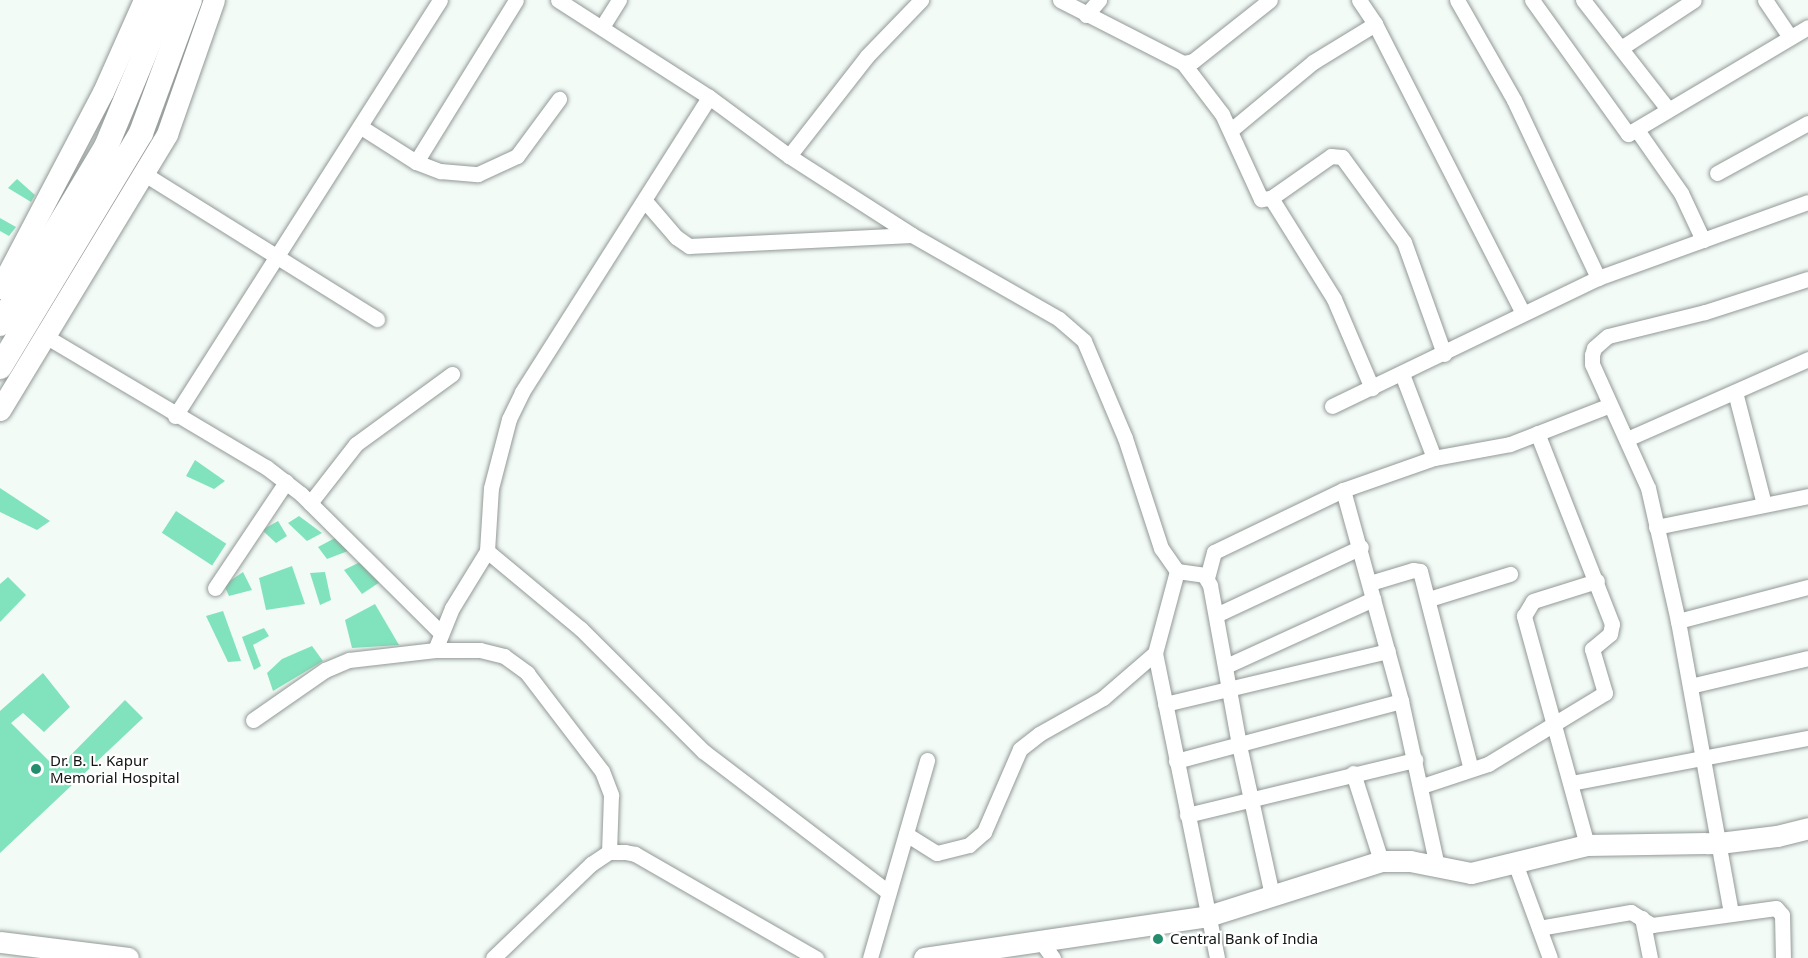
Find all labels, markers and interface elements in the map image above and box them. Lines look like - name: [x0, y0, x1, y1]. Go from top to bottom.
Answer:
- place label: Dr. B. L. Kapur Memorial Hospital: [50, 751, 180, 786]
- marker: Dr. B. L. Kapur Memorial Hospital: [27, 760, 45, 778]
- place label: Central Bank of India: [1170, 930, 1318, 948]
- marker: Central Bank of India: [1151, 932, 1165, 946]

